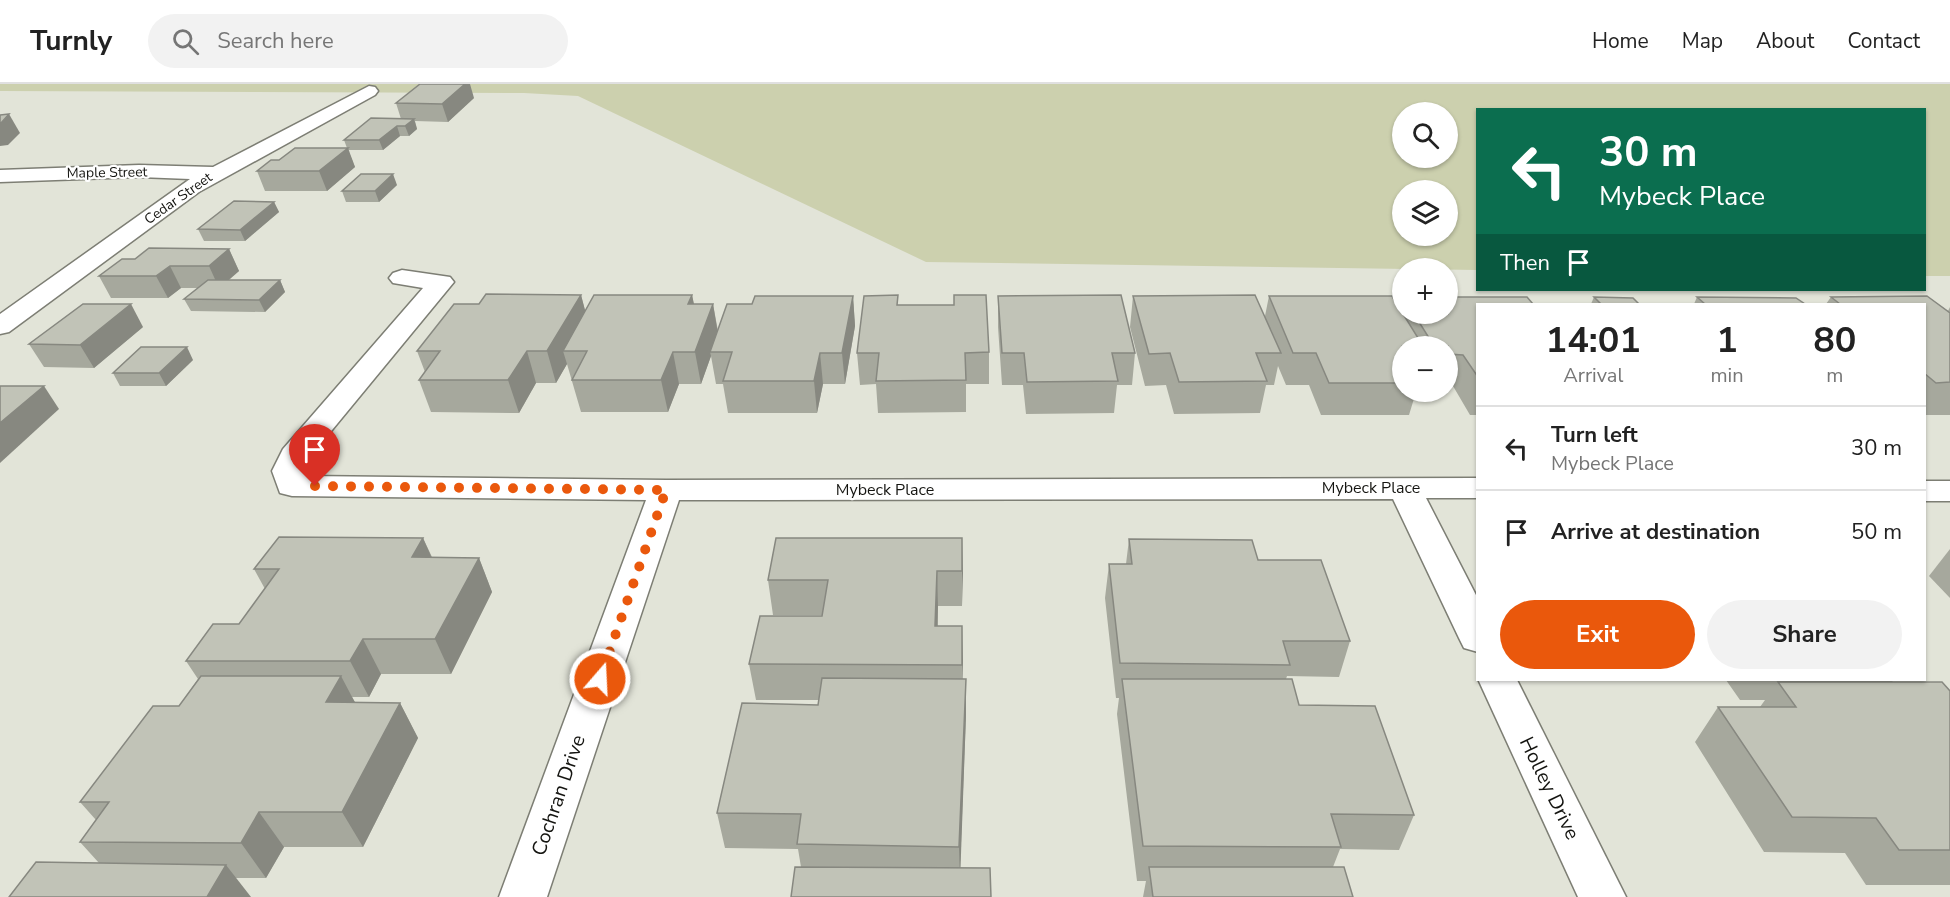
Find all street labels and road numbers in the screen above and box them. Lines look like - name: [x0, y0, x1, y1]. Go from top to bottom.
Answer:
- street label: Maple Street: [66, 162, 148, 183]
- street label: Cedar Street: [141, 168, 216, 229]
- street label: Mybeck Place: [1322, 477, 1420, 499]
- street label: Mybeck Place: [836, 479, 934, 501]
- street label: Cochran Drive: [525, 731, 592, 859]
- street label: Holley Drive: [1513, 732, 1586, 844]

